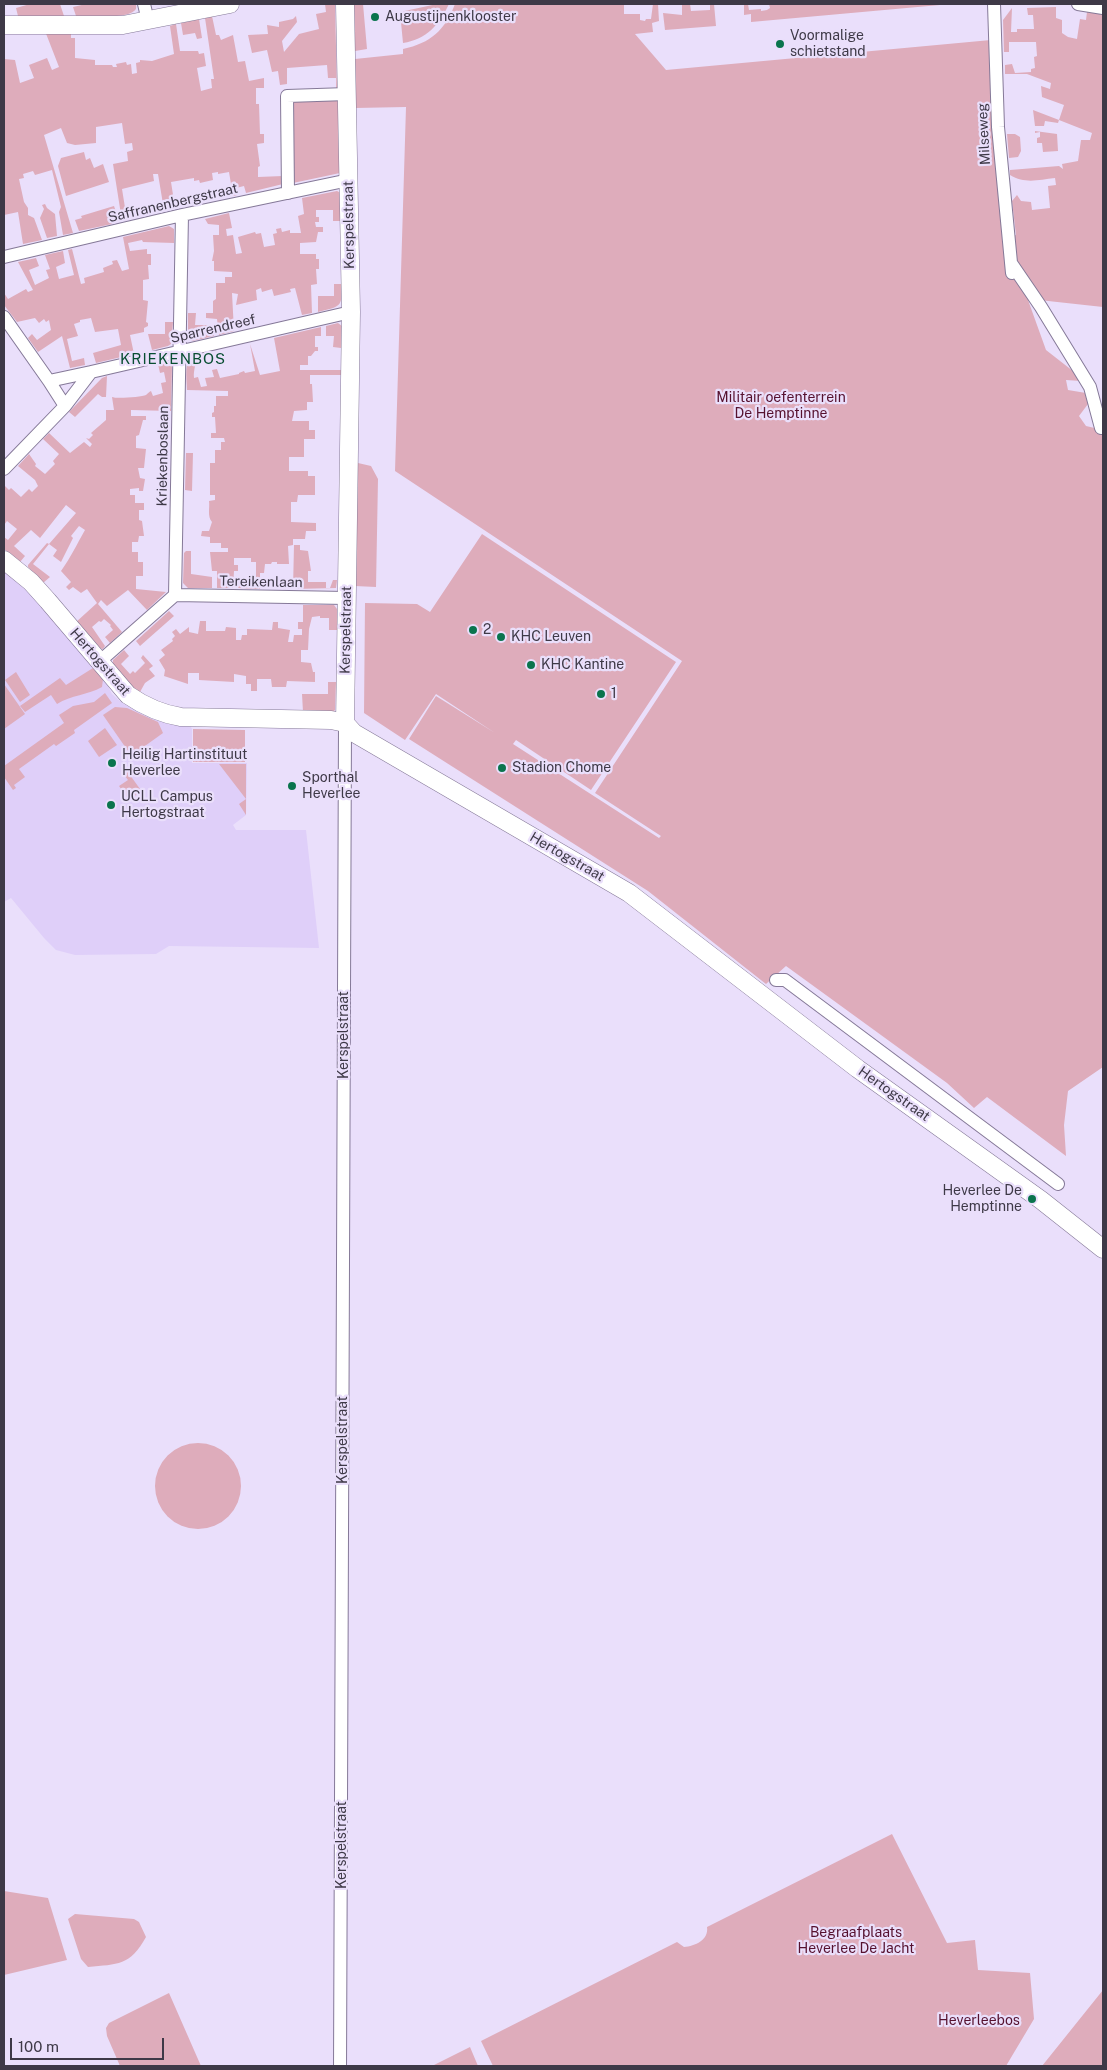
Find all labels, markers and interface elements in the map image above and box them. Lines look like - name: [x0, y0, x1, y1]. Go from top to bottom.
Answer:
- place label: Augustijnenklooster: [385, 9, 516, 25]
- marker: Augustijnenklooster: [369, 11, 381, 23]
- place label: Voormalige schietstand: [790, 28, 866, 60]
- marker: Voormalige schietstand: [774, 38, 786, 50]
- street label: Milseweg: [974, 102, 994, 166]
- street label: Saffranenbergstraat: [106, 180, 240, 226]
- street label: Kerspelstraat: [340, 181, 358, 269]
- street label: Sparrendreef: [169, 311, 257, 347]
- district label: KRIEKENBOS: [119, 350, 227, 368]
- park label: Militair oefenterrein De Hemptinne: [716, 390, 846, 422]
- street label: Kriekenboslaan: [154, 405, 172, 507]
- street label: Tereikenlaan: [219, 573, 303, 591]
- street label: Kerspelstraat: [337, 586, 355, 674]
- place label: 2: [483, 622, 491, 638]
- marker: 2: [467, 624, 479, 636]
- street label: Hertogstraat: [66, 625, 134, 699]
- place label: KHC Leuven: [511, 629, 591, 645]
- marker: KHC Leuven: [495, 631, 507, 643]
- place label: KHC Kantine: [541, 657, 624, 673]
- marker: KHC Kantine: [525, 659, 537, 671]
- place label: 1: [611, 686, 617, 702]
- marker: 1: [595, 688, 607, 700]
- place label: Heilig Hartinstituut Heverlee: [122, 747, 247, 780]
- marker: Heilig Hartinstituut Heverlee: [106, 757, 118, 769]
- place label: Stadion Chome: [512, 760, 611, 776]
- marker: Stadion Chome: [496, 762, 508, 774]
- place label: Sporthal Heverlee: [302, 770, 360, 802]
- marker: Sporthal Heverlee: [286, 780, 298, 792]
- place label: UCLL Campus Hertogstraat: [121, 789, 213, 822]
- marker: UCLL Campus Hertogstraat: [105, 799, 117, 811]
- street label: Hertogstraat: [527, 829, 607, 885]
- street label: Kerspelstraat: [336, 991, 352, 1079]
- street label: Hertogstraat: [855, 1063, 933, 1125]
- place label: Heverlee De Hemptinne: [942, 1183, 1022, 1216]
- marker: Heverlee De Hemptinne: [1026, 1193, 1038, 1205]
- street label: Kerspelstraat: [335, 1396, 351, 1484]
- street label: Kerspelstraat: [334, 1801, 350, 1889]
- park label: Begraafplaats Heverlee De Jacht: [798, 1925, 914, 1958]
- park label: Heverleebos: [938, 2013, 1020, 2029]
- scale bar: [12, 2028, 166, 2060]
- text: 100 m: [18, 2038, 59, 2055]

